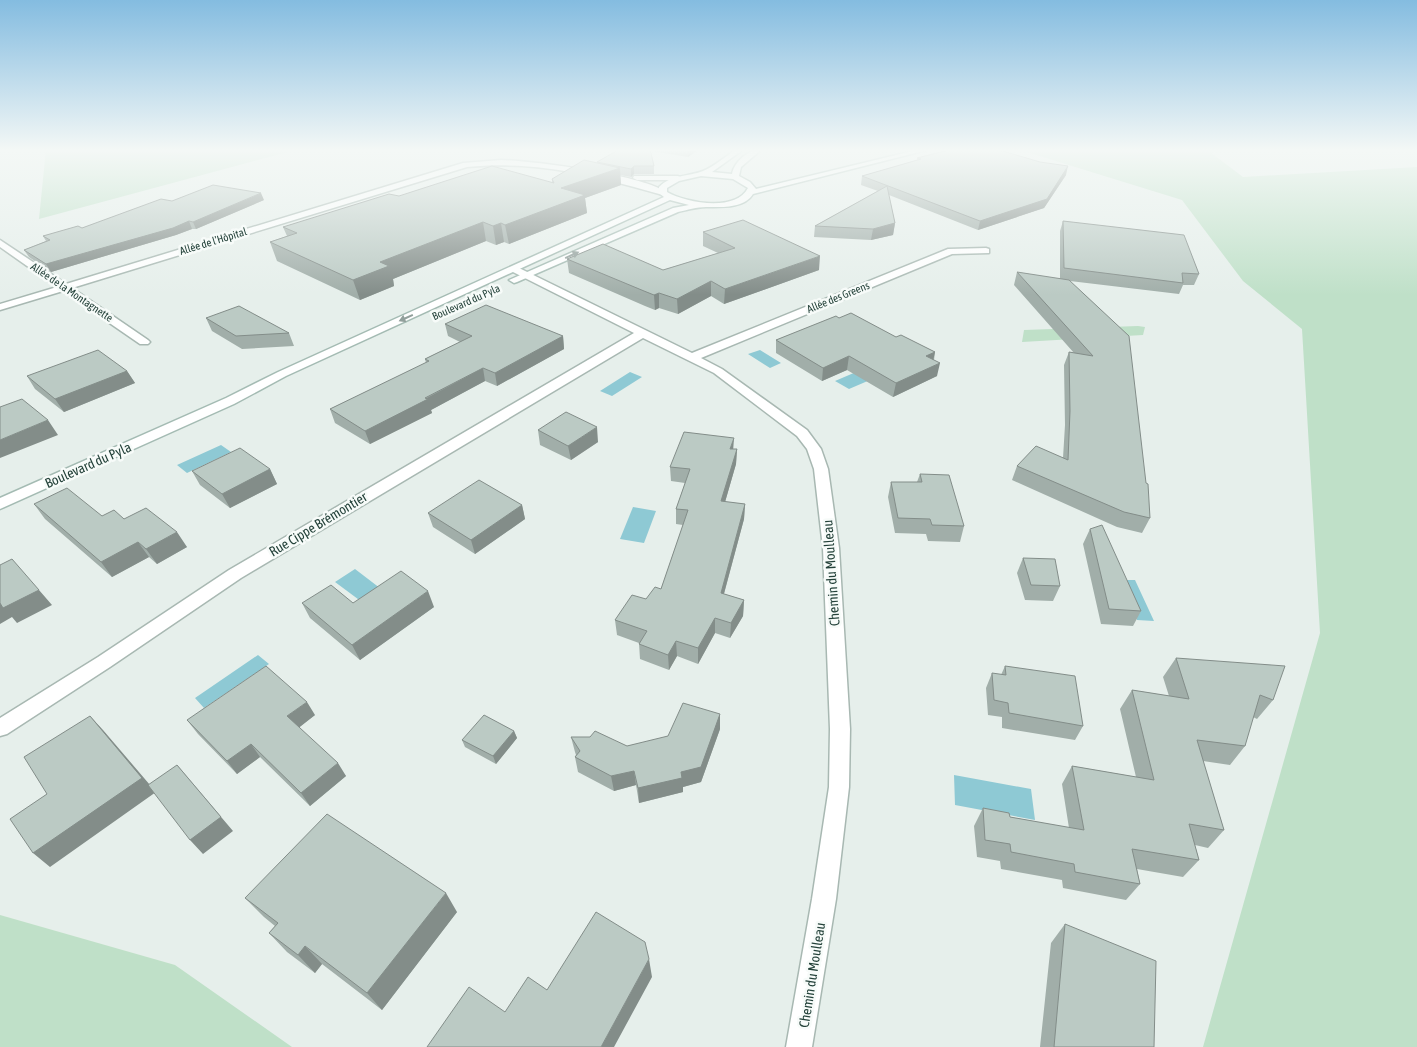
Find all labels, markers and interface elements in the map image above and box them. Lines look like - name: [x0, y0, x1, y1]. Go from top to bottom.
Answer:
- street label: Allée de l’Hôpital: [178, 225, 248, 257]
- one-way arrow: [565, 251, 579, 259]
- street label: Allée de la Montagnette: [29, 260, 115, 324]
- street label: Allée des Greens: [805, 279, 871, 315]
- street label: Boulevard du Pyla: [430, 282, 502, 322]
- one-way arrow: [399, 314, 413, 322]
- street label: Boulevard du Pyla: [42, 439, 134, 491]
- street label: Rue Cippe Brémontier: [266, 488, 371, 560]
- street label: Chemin du Moulleau: [819, 519, 843, 627]
- street label: Chemin du Moulleau: [796, 921, 828, 1029]

